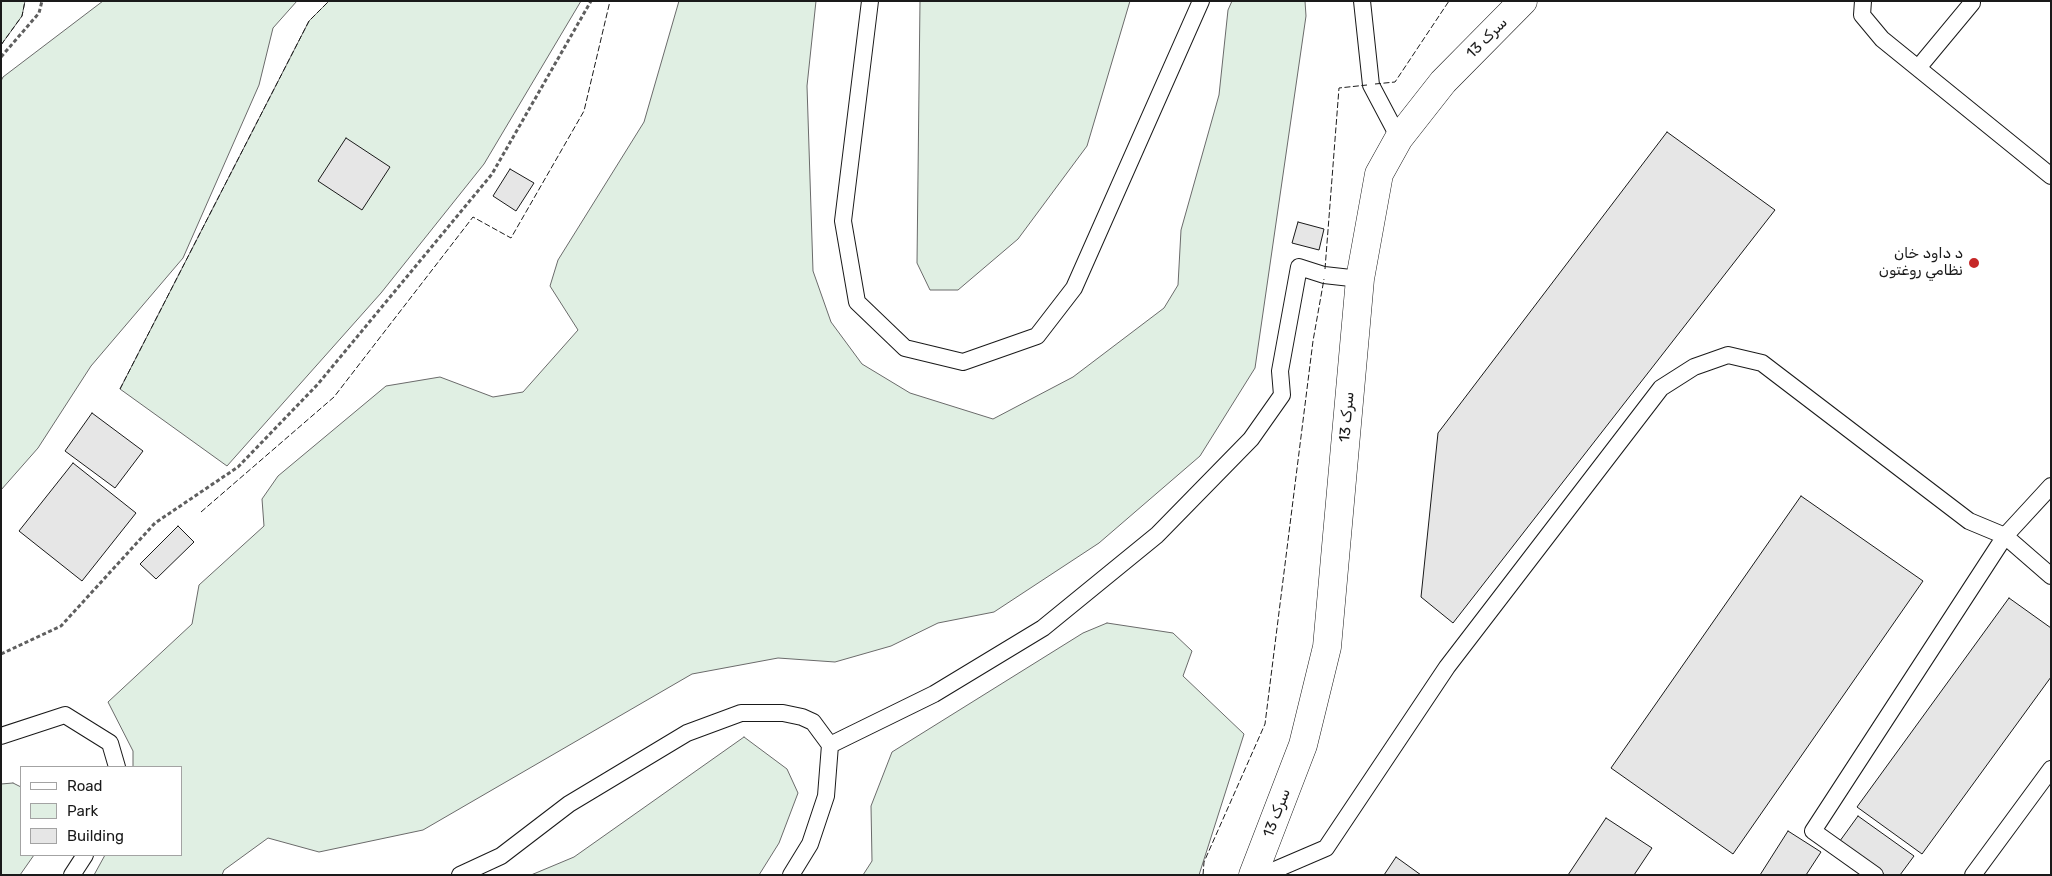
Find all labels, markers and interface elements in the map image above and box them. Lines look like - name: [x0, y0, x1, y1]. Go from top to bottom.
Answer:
- street label: سرک 13: [1463, 14, 1511, 62]
- place label: د داود خان نظامي روغتون: [1879, 245, 1963, 280]
- marker: د داود خان نظامي روغتون: [1967, 256, 1981, 270]
- street label: سرک 13: [1336, 391, 1358, 443]
- legend: [20, 766, 182, 856]
- text: Road: [67, 777, 103, 795]
- street label: سرک 13: [1260, 786, 1294, 840]
- text: Park: [67, 802, 98, 820]
- text: Building: [67, 827, 124, 845]

